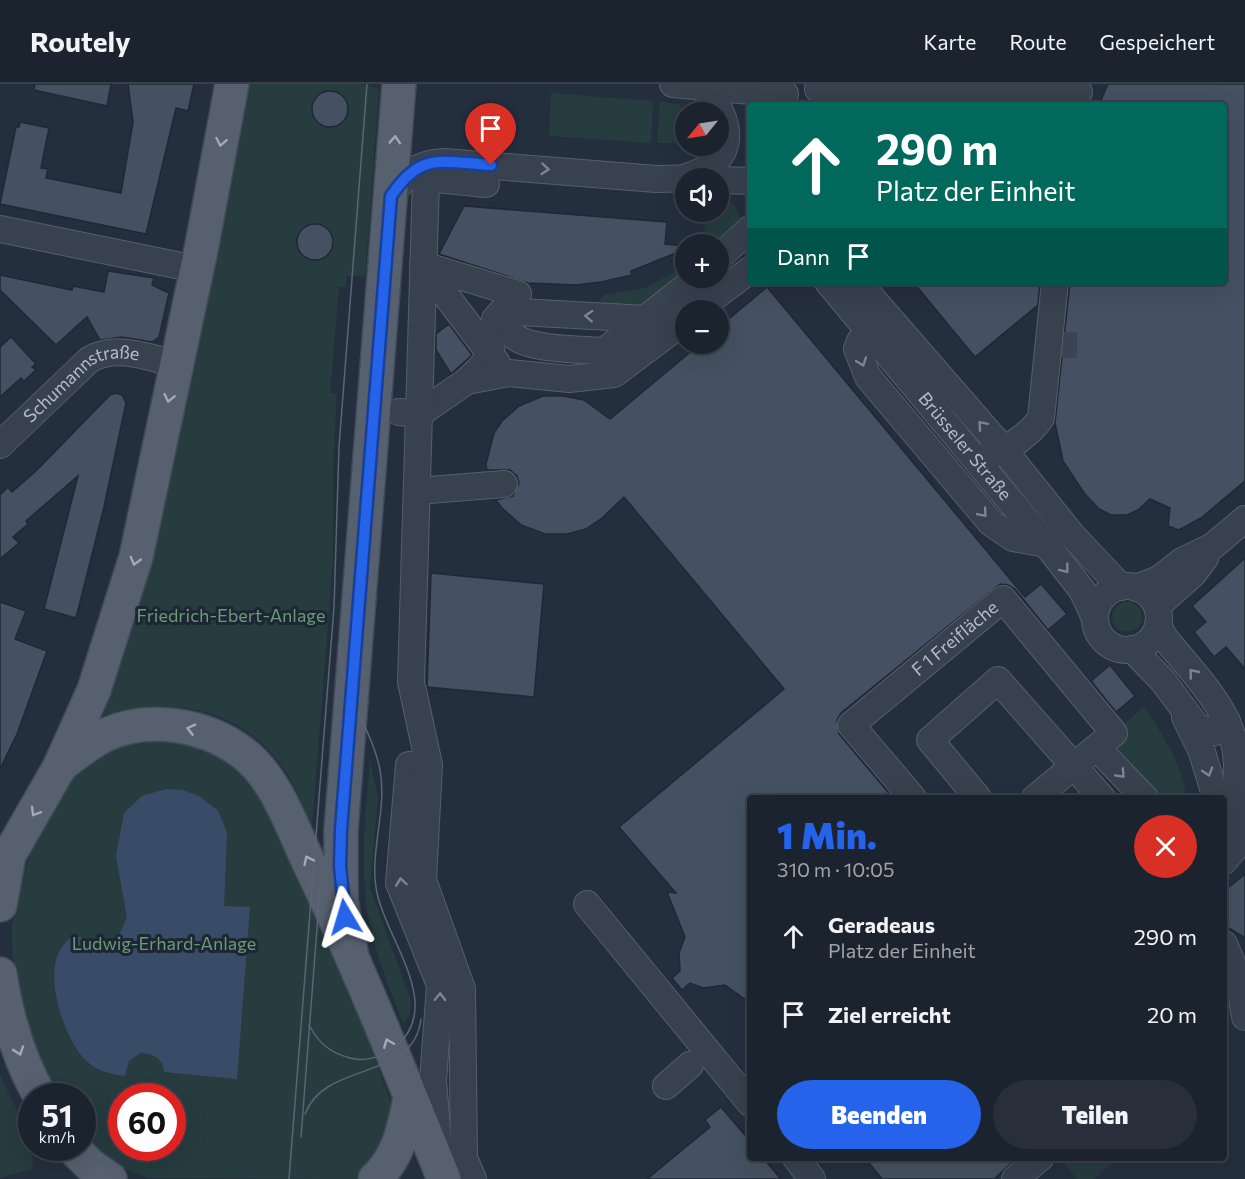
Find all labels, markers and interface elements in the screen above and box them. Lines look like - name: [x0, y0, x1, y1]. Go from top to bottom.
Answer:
- text: Routely: [30, 24, 131, 58]
- text: Karte: [923, 29, 976, 54]
- text: Route: [1009, 29, 1067, 54]
- text: Gespeichert: [1100, 29, 1215, 54]
- north arrow: [675, 102, 729, 156]
- map controls: [675, 102, 729, 354]
- pin: [465, 103, 516, 165]
- icon: arrive: [474, 112, 507, 145]
- text: 290 m: [876, 122, 998, 174]
- icon: ahead: [777, 126, 855, 204]
- one-way arrow: [389, 135, 402, 144]
- one-way arrow: [215, 136, 228, 146]
- one-way arrow: [540, 162, 549, 175]
- button: sound: [675, 168, 729, 222]
- text: Platz der Einheit: [876, 174, 1076, 207]
- button: +: [675, 234, 729, 288]
- icon: arrive: [842, 240, 875, 273]
- text: Dann: [777, 243, 830, 270]
- button: −: [675, 300, 729, 354]
- one-way arrow: [584, 309, 593, 322]
- street label: Schumannstraße: [18, 340, 141, 427]
- one-way arrow: [854, 356, 867, 366]
- street label: Brüsseler Straße: [914, 387, 1017, 504]
- one-way arrow: [163, 393, 176, 403]
- one-way arrow: [978, 421, 989, 432]
- one-way arrow: [975, 507, 986, 518]
- one-way arrow: [130, 555, 142, 566]
- one-way arrow: [1058, 563, 1069, 574]
- street label: F 1 Freifläche: [907, 596, 1002, 680]
- park label: Friedrich-Ebert-Anlage: [137, 604, 325, 626]
- one-way arrow: [1189, 669, 1200, 680]
- one-way arrow: [186, 724, 196, 737]
- one-way arrow: [1113, 766, 1124, 777]
- one-way arrow: [1201, 766, 1213, 777]
- one-way arrow: [31, 806, 42, 816]
- text: 1 Min.: [777, 812, 877, 856]
- button: close: [1134, 815, 1197, 878]
- one-way arrow: [303, 856, 315, 867]
- text: 310 m · 10:05: [777, 857, 895, 881]
- one-way arrow: [395, 877, 407, 887]
- position arrow: [313, 885, 377, 949]
- text: Geradeaus: [828, 911, 935, 938]
- icon: ahead: [777, 920, 810, 953]
- text: 290 m: [1134, 923, 1197, 950]
- park label: Ludwig-Erhard-Anlage: [72, 932, 256, 954]
- text: Platz der Einheit: [828, 938, 976, 962]
- one-way arrow: [434, 993, 446, 1002]
- icon: arrive: [777, 998, 810, 1031]
- text: Ziel erreicht: [828, 1001, 951, 1028]
- text: 20 m: [1147, 1001, 1197, 1028]
- one-way arrow: [383, 1039, 395, 1050]
- one-way arrow: [11, 1045, 24, 1056]
- button: Beenden: [777, 1080, 981, 1149]
- button: Teilen: [993, 1080, 1197, 1149]
- speed limit sign: 60: [108, 1083, 186, 1161]
- text: 51: [41, 1096, 73, 1133]
- text: km/h: [39, 1128, 75, 1146]

